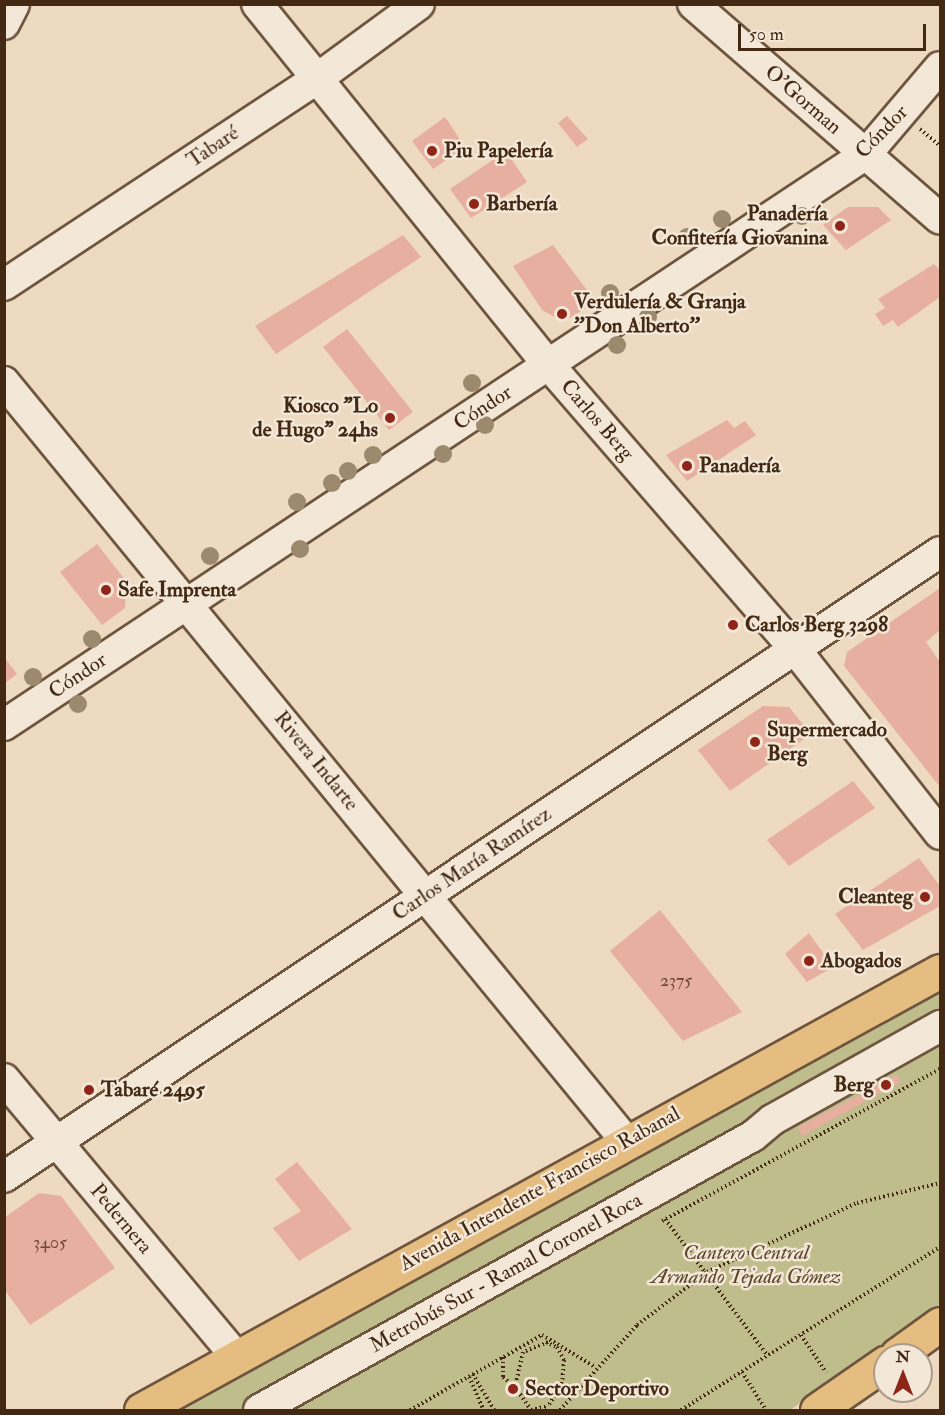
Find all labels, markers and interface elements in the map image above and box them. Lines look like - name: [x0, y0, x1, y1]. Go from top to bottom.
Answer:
- scale bar: [741, 12, 928, 50]
- text: 50 m: [749, 23, 784, 46]
- street label: O'Gorman: [759, 60, 847, 140]
- street label: Cóndor: [851, 100, 913, 164]
- street label: Tabaré: [182, 121, 244, 173]
- place label: Piu Papelería: [444, 138, 553, 164]
- marker: Piu Papelería: [425, 144, 439, 158]
- place label: Barbería: [486, 191, 557, 217]
- marker: Barbería: [467, 197, 481, 211]
- place label: Panadería Confitería Giovanina: [652, 201, 828, 251]
- marker: Panadería Confitería Giovanina: [833, 219, 847, 233]
- place label: Verdulería & Granja ''Don Alberto'': [574, 289, 746, 339]
- marker: Verdulería & Granja ''Don Alberto'': [555, 307, 569, 321]
- street label: Carlos Berg: [555, 374, 639, 466]
- street label: Cóndor: [449, 380, 517, 436]
- place label: Kiosco "Lo de Hugo" 24hs: [252, 393, 378, 443]
- marker: Kiosco "Lo de Hugo" 24hs: [383, 411, 397, 425]
- place label: Panadería: [699, 453, 780, 479]
- marker: Panadería: [680, 459, 694, 473]
- place label: Safe Imprenta: [118, 577, 236, 603]
- marker: Safe Imprenta: [99, 583, 113, 597]
- place label: Carlos Berg 3298: [745, 612, 888, 638]
- marker: Carlos Berg 3298: [726, 618, 740, 632]
- street label: Cóndor: [44, 648, 112, 704]
- street label: Rivera Indarte: [268, 706, 364, 816]
- place label: Supermercado Berg: [767, 717, 887, 767]
- marker: Supermercado Berg: [748, 735, 762, 749]
- street label: Carlos María Ramírez: [388, 801, 556, 927]
- place label: Cleanteg: [838, 884, 913, 910]
- marker: Cleanteg: [918, 890, 932, 904]
- place label: Abogados: [821, 948, 901, 974]
- marker: Abogados: [802, 954, 816, 968]
- house number: 2375: [660, 970, 692, 992]
- place label: Berg: [833, 1072, 874, 1098]
- place label: Tabaré 2495: [101, 1077, 205, 1103]
- marker: Berg: [879, 1078, 893, 1092]
- marker: Tabaré 2495: [82, 1083, 96, 1097]
- street label: Avenida Intendente Francisco Rabanal: [395, 1101, 685, 1277]
- street label: Pedernera: [85, 1179, 157, 1259]
- street label: Metrobús Sur - Ramal Coronel Roca: [365, 1187, 647, 1359]
- house number: 3405: [33, 1232, 67, 1254]
- park label: Cantero Central Armando Tejada Gómez: [651, 1240, 841, 1290]
- north arrow: [873, 1343, 933, 1403]
- text: N: [896, 1347, 910, 1367]
- place label: Sector Deportivo: [525, 1376, 669, 1402]
- marker: Sector Deportivo: [506, 1382, 520, 1396]

